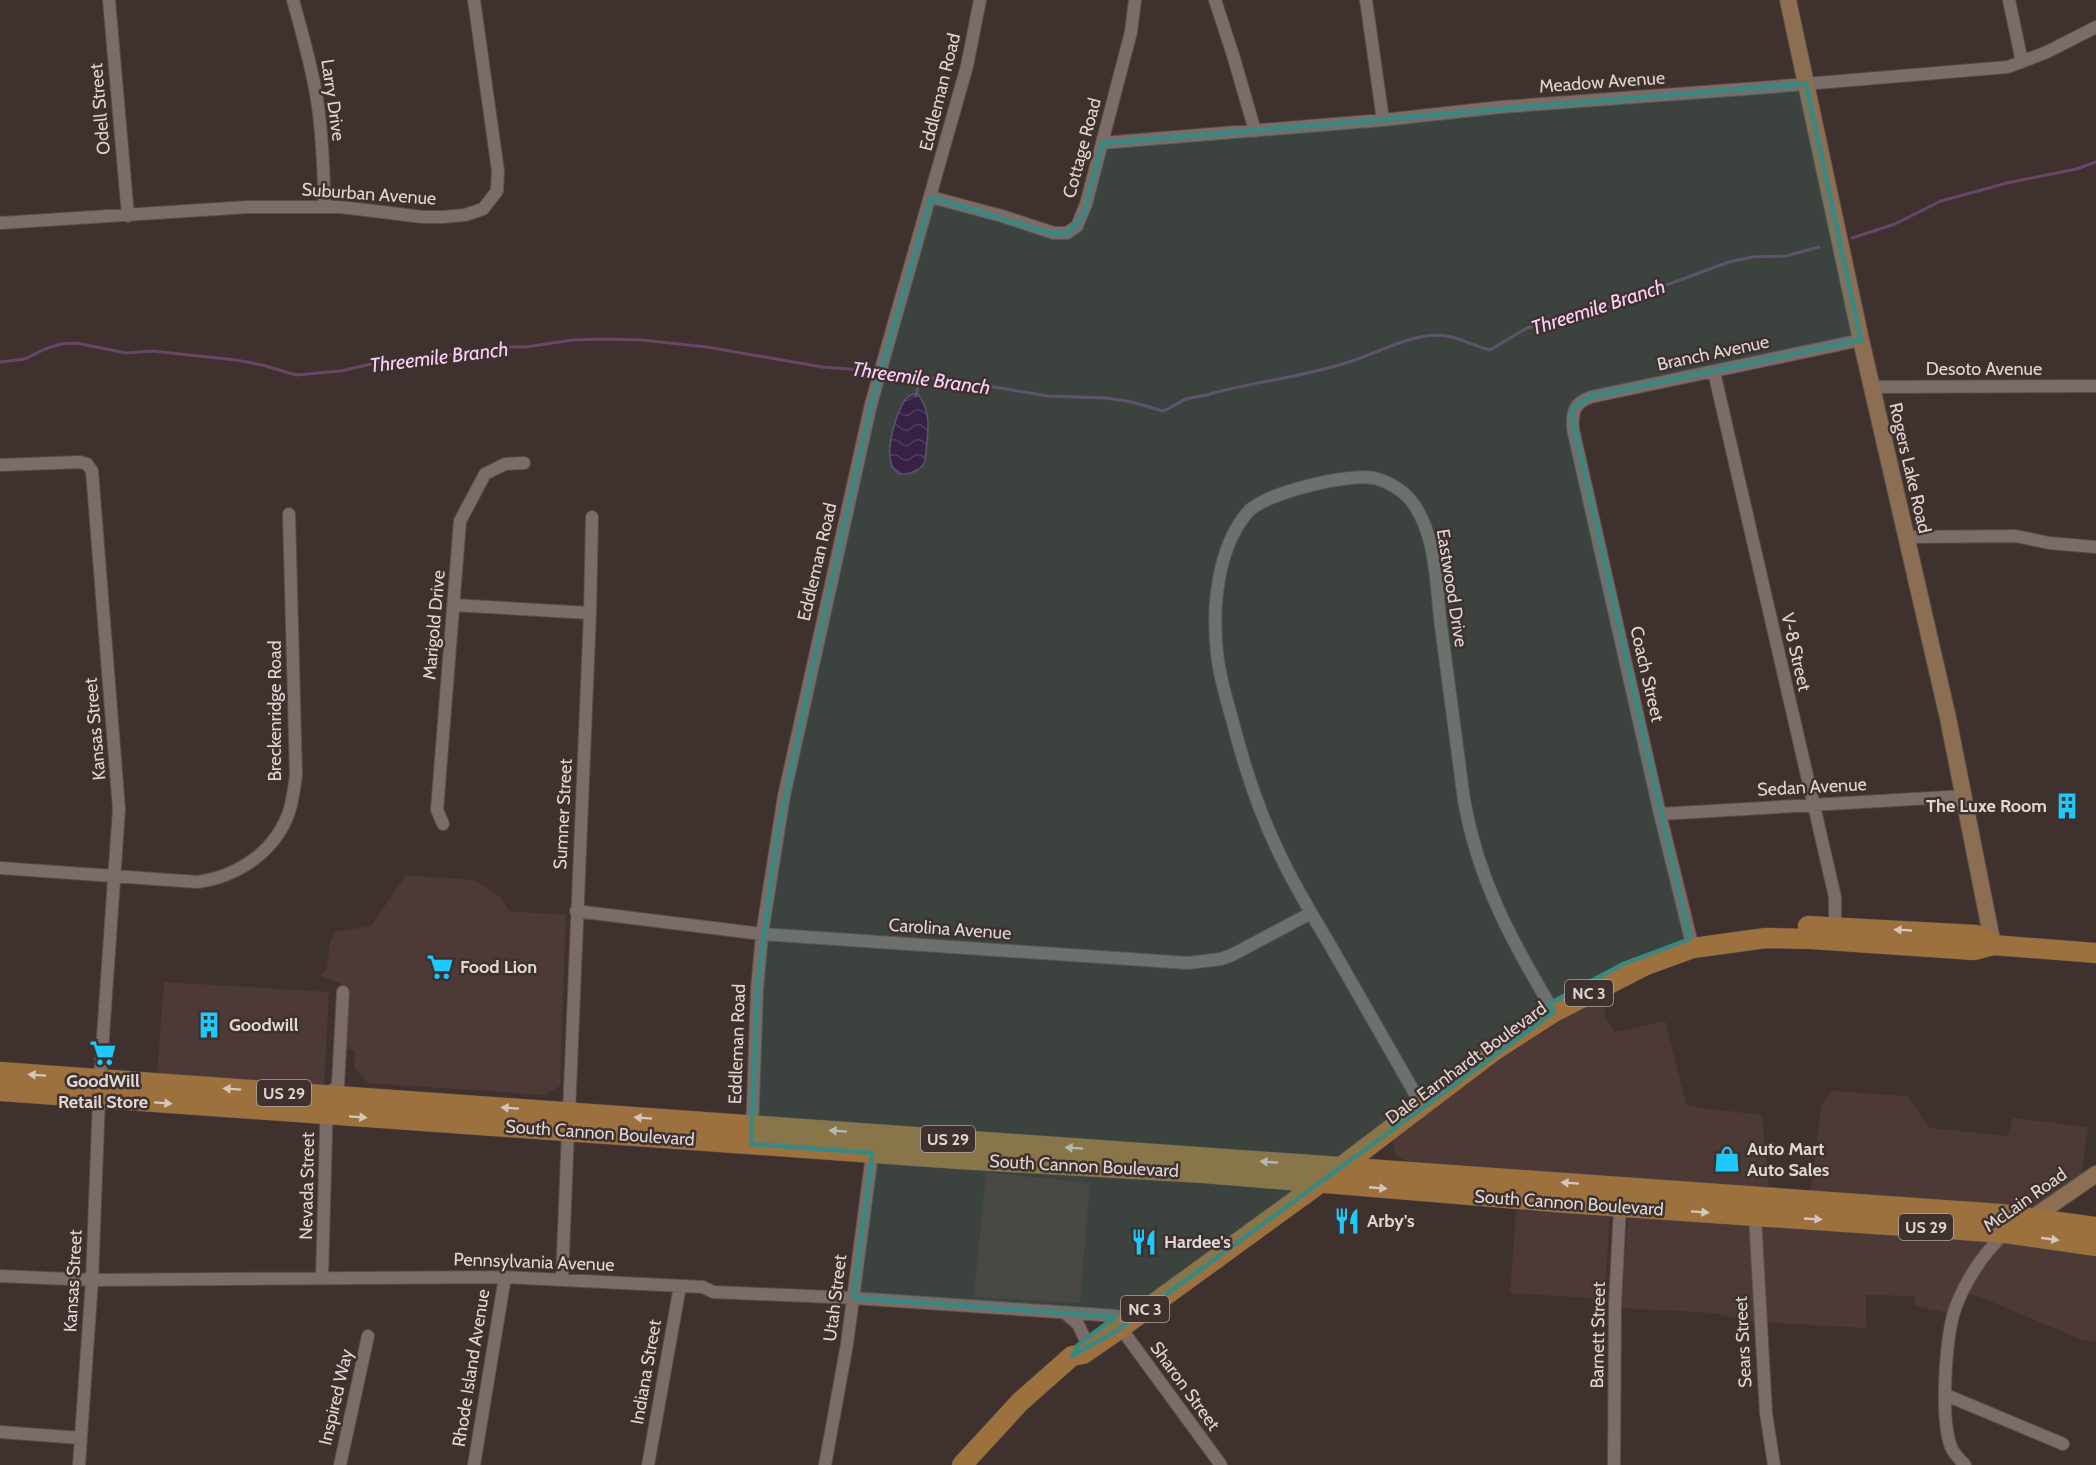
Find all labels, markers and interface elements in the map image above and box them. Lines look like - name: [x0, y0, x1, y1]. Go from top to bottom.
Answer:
- street label: Eddleman Road: [915, 31, 965, 153]
- street label: Larry Drive: [316, 58, 350, 142]
- street label: Odell Street: [85, 62, 115, 156]
- street label: Meadow Avenue: [1538, 67, 1666, 97]
- street label: Cottage Road: [1058, 96, 1106, 200]
- street label: Suburban Avenue: [301, 178, 437, 210]
- water label: Threemile Branch: [1528, 274, 1668, 340]
- street label: Branch Avenue: [1655, 330, 1771, 376]
- water label: Threemile Branch: [368, 337, 510, 377]
- water label: Threemile Branch: [850, 356, 992, 400]
- street label: Desoto Avenue: [1926, 358, 2042, 380]
- street label: Rogers Lake Road: [1884, 401, 1936, 535]
- street label: Eddleman Road: [793, 501, 841, 623]
- street label: Eastwood Drive: [1432, 527, 1472, 649]
- street label: Marigold Drive: [418, 569, 450, 681]
- street label: V-8 Street: [1776, 611, 1816, 693]
- street label: Coach Street: [1625, 624, 1669, 724]
- street label: Breckenridge Road: [264, 640, 286, 782]
- street label: Kansas Street: [80, 677, 110, 781]
- street label: Sumner Street: [549, 758, 577, 870]
- street label: Sedan Avenue: [1757, 773, 1867, 801]
- building icon: The Luxe Room: [2052, 791, 2082, 821]
- place label: The Luxe Room: [1926, 795, 2047, 817]
- street label: Carolina Avenue: [888, 914, 1012, 944]
- one-way arrow: [1894, 925, 1913, 935]
- supermarket icon: Food Lion: [425, 952, 455, 982]
- place label: Food Lion: [460, 956, 537, 978]
- road number: NC 3: [1565, 980, 1613, 1006]
- street label: Eddleman Road: [724, 983, 750, 1105]
- street label: Dale Earnhardt Boulevard: [1381, 997, 1551, 1129]
- building icon: Goodwill: [194, 1010, 224, 1040]
- place label: Goodwill: [229, 1014, 299, 1036]
- supermarket icon: GoodWill Retail Store: [88, 1038, 118, 1068]
- one-way arrow: [28, 1070, 47, 1080]
- place label: GoodWill Retail Store: [58, 1070, 148, 1113]
- road number: US 29: [257, 1080, 311, 1106]
- one-way arrow: [222, 1084, 241, 1094]
- one-way arrow: [154, 1098, 173, 1108]
- one-way arrow: [501, 1104, 520, 1113]
- one-way arrow: [348, 1112, 367, 1122]
- one-way arrow: [634, 1113, 653, 1122]
- street label: South Cannon Boulevard: [505, 1115, 695, 1151]
- road number: US 29: [921, 1126, 975, 1152]
- one-way arrow: [828, 1127, 847, 1136]
- street label: Nevada Street: [295, 1132, 319, 1240]
- place label: Auto Mart Auto Sales: [1747, 1138, 1830, 1181]
- one-way arrow: [1065, 1143, 1084, 1153]
- shop icon: Auto Mart Auto Sales: [1712, 1144, 1742, 1174]
- street label: South Cannon Boulevard: [989, 1150, 1179, 1182]
- one-way arrow: [1259, 1157, 1278, 1166]
- street label: McLain Road: [1979, 1163, 2071, 1237]
- one-way arrow: [1560, 1178, 1579, 1187]
- one-way arrow: [1369, 1183, 1388, 1193]
- street label: South Cannon Boulevard: [1474, 1185, 1664, 1221]
- restaurant icon: Arby's: [1332, 1206, 1362, 1236]
- one-way arrow: [1690, 1207, 1709, 1217]
- place label: Arby's: [1367, 1210, 1415, 1232]
- road number: US 29: [1899, 1214, 1953, 1240]
- one-way arrow: [1804, 1215, 1823, 1224]
- restaurant icon: Hardee's: [1129, 1227, 1159, 1257]
- street label: Kansas Street: [59, 1229, 87, 1333]
- place label: Hardee's: [1164, 1231, 1231, 1253]
- one-way arrow: [2040, 1234, 2059, 1243]
- street label: Pennsylvania Avenue: [453, 1248, 615, 1276]
- street label: Utah Street: [819, 1253, 851, 1343]
- street label: Barnett Street: [1586, 1281, 1610, 1389]
- street label: Rhode Island Avenue: [448, 1287, 494, 1449]
- road number: NC 3: [1121, 1296, 1169, 1322]
- street label: Sears Street: [1730, 1296, 1756, 1388]
- street label: Indiana Street: [626, 1318, 666, 1426]
- street label: Sharon Street: [1145, 1337, 1225, 1435]
- street label: Inspired Way: [314, 1347, 358, 1447]

